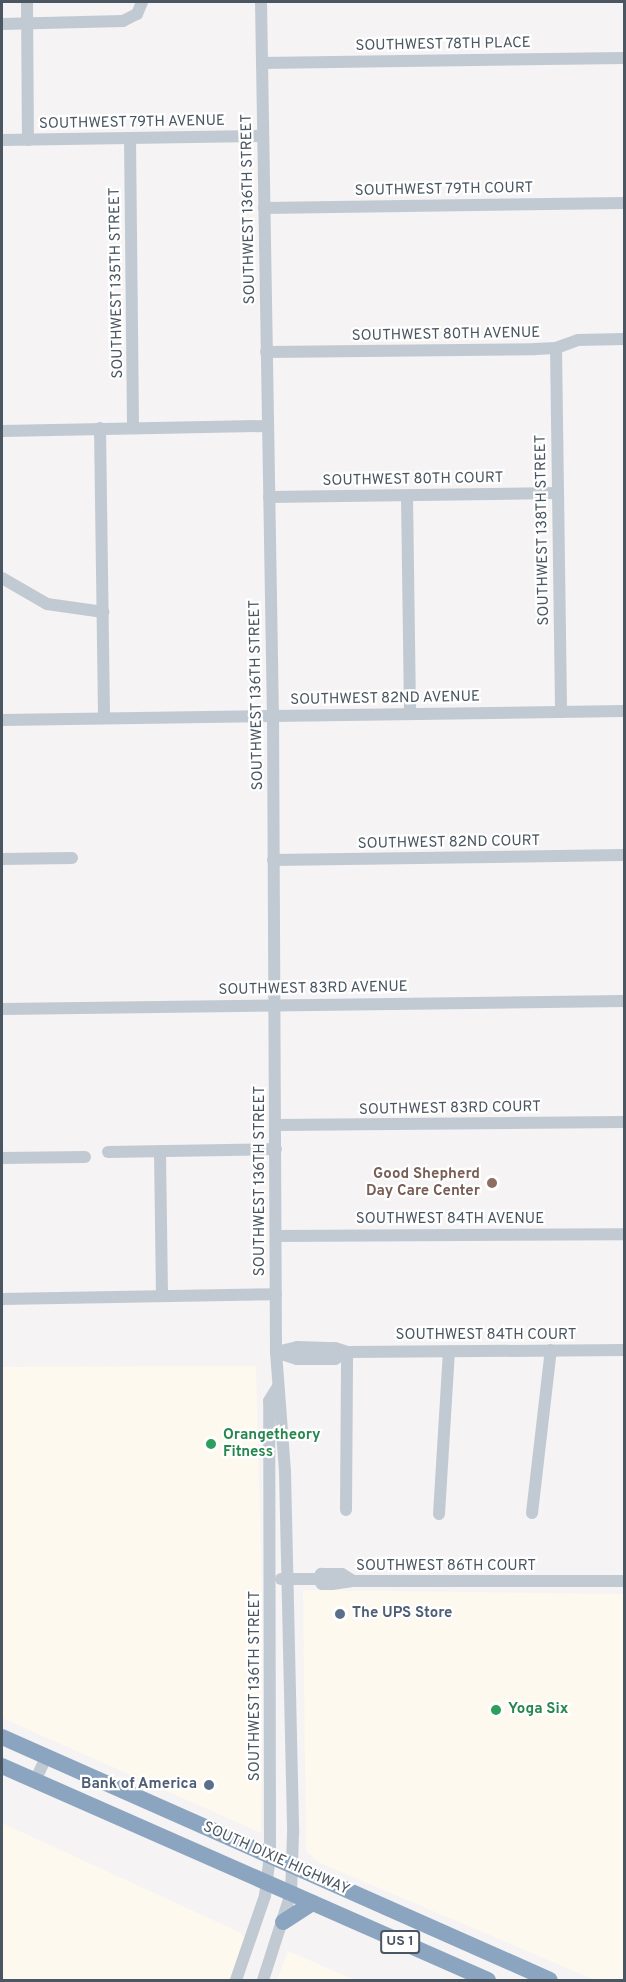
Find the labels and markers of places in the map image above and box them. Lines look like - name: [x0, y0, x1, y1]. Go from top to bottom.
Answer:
- place label: Good Shepherd Day Care Center: [366, 1165, 480, 1200]
- marker: Good Shepherd Day Care Center: [485, 1176, 499, 1190]
- place label: Orangetheory Fitness: [223, 1426, 321, 1461]
- marker: Orangetheory Fitness: [204, 1437, 218, 1451]
- place label: The UPS Store: [352, 1605, 452, 1623]
- marker: The UPS Store: [333, 1607, 347, 1621]
- place label: Yoga Six: [508, 1701, 568, 1719]
- marker: Yoga Six: [489, 1703, 503, 1717]
- place label: Bank of America: [80, 1776, 197, 1794]
- marker: Bank of America: [202, 1778, 216, 1792]

